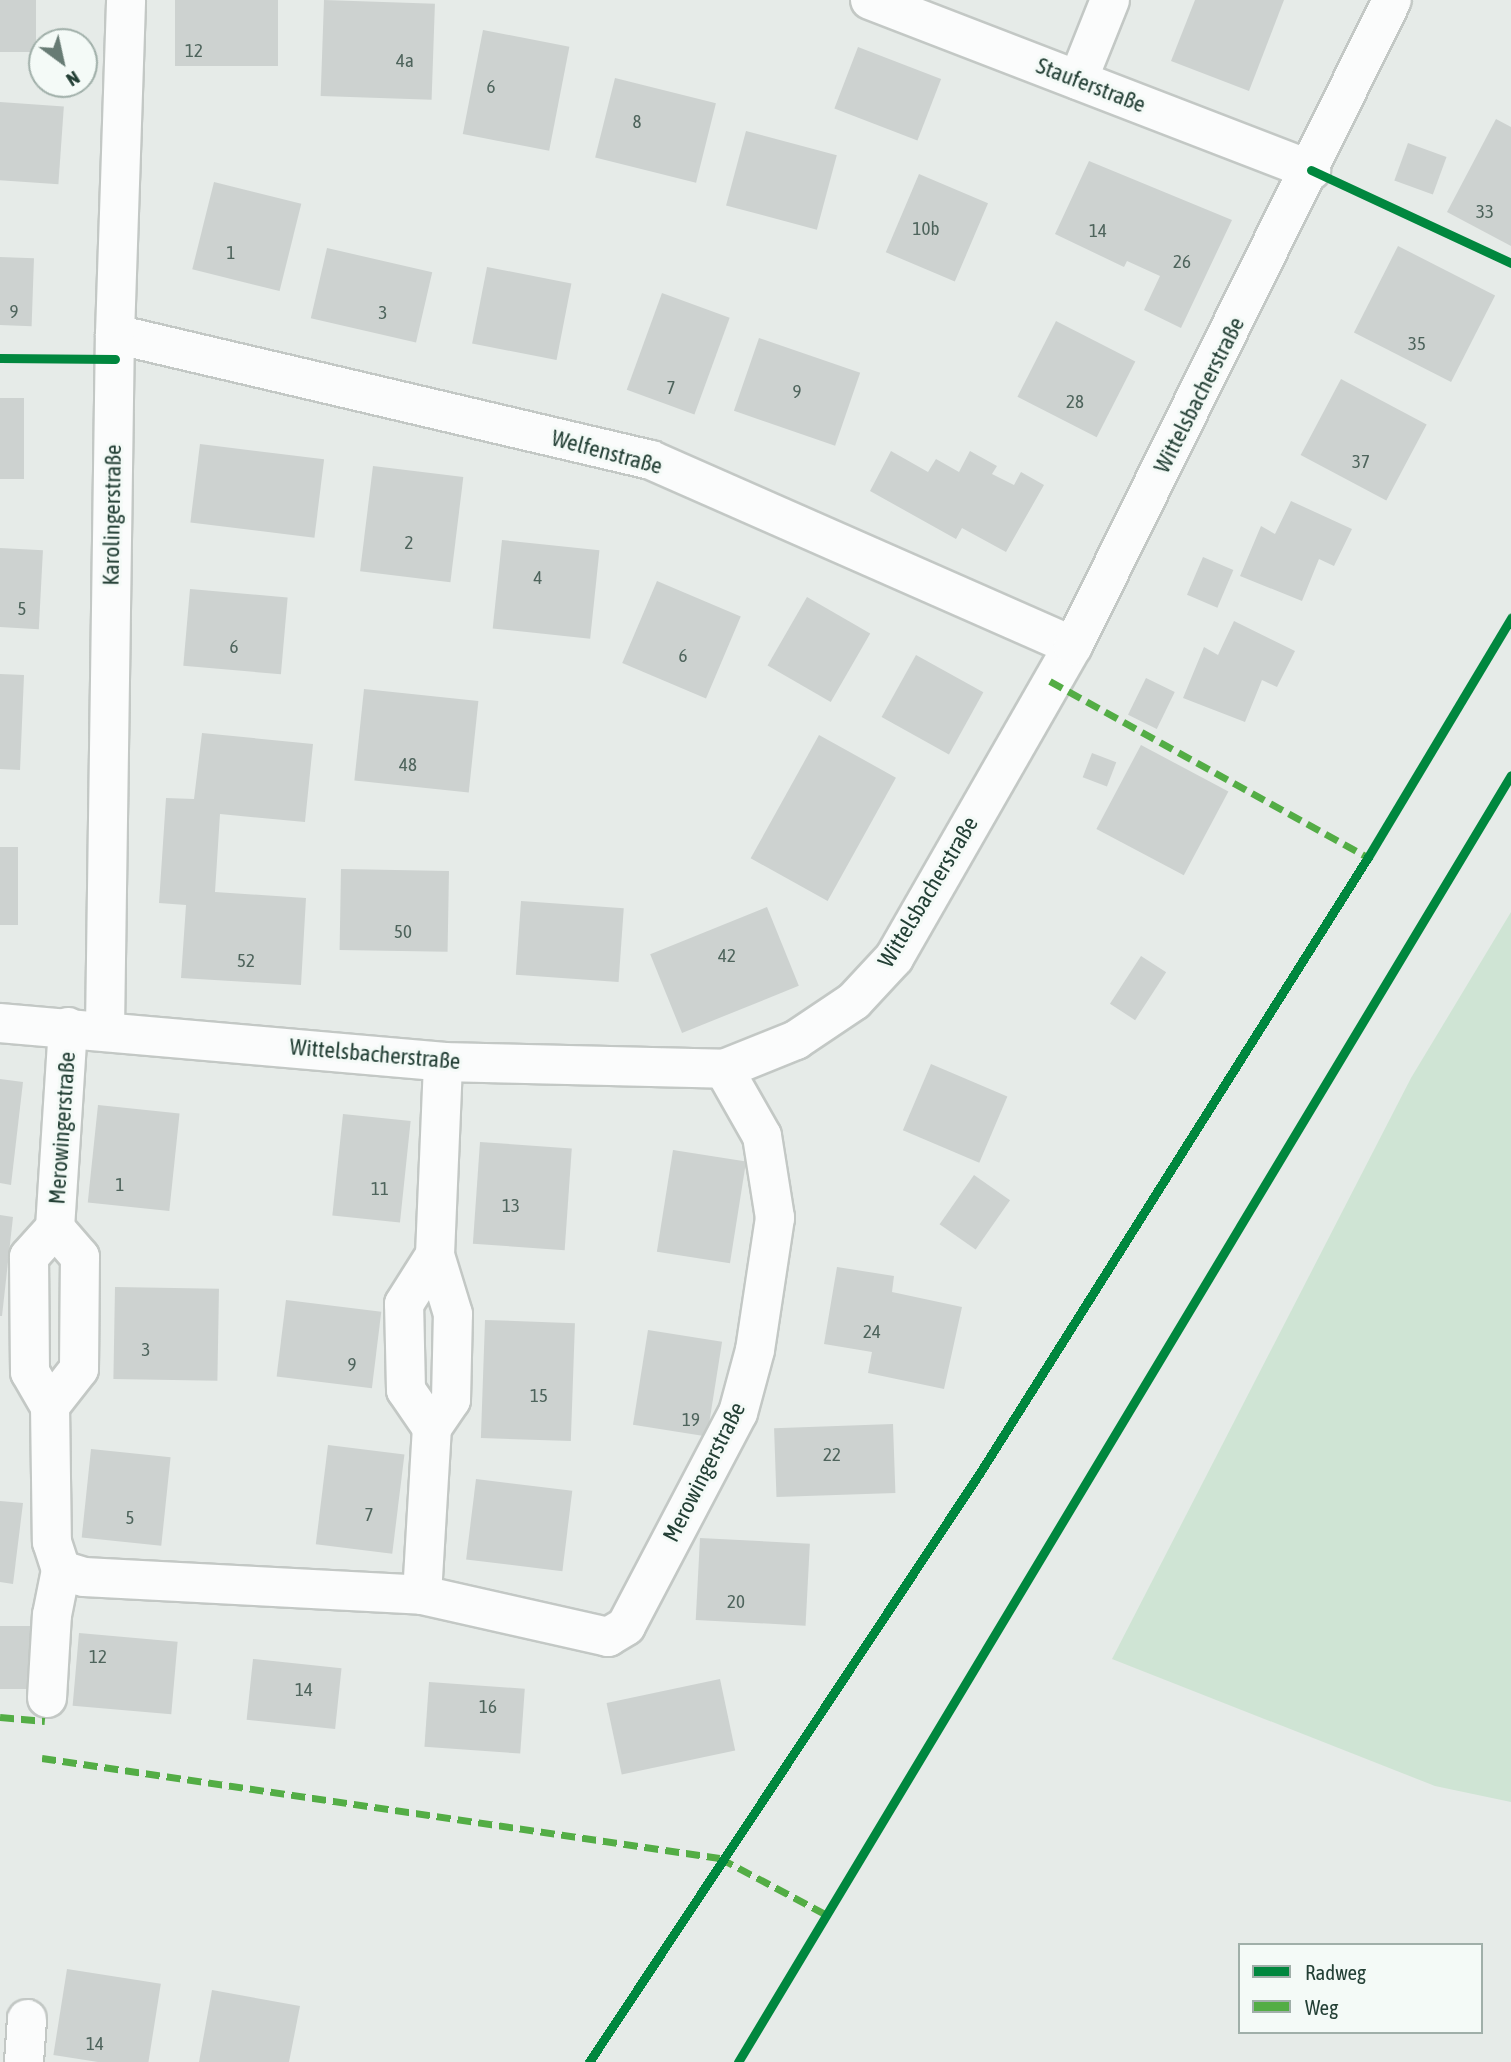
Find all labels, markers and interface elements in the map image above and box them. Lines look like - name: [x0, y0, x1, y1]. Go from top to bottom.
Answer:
- north arrow: [28, 28, 98, 98]
- house number: 12: [185, 40, 203, 62]
- house number: 4a: [396, 50, 414, 72]
- street label: Stauferstraße: [1033, 52, 1149, 118]
- text: N: [63, 67, 84, 91]
- house number: 6: [487, 76, 495, 98]
- house number: 8: [633, 111, 641, 133]
- house number: 33: [1476, 201, 1494, 223]
- house number: 10b: [913, 218, 939, 240]
- house number: 14: [1089, 220, 1107, 242]
- house number: 1: [227, 242, 235, 264]
- house number: 26: [1173, 251, 1191, 273]
- house number: 9: [10, 301, 18, 323]
- house number: 3: [379, 302, 387, 324]
- street label: Wittelsbacherstraße: [1148, 312, 1250, 478]
- house number: 35: [1408, 333, 1426, 355]
- house number: 7: [667, 377, 675, 399]
- house number: 9: [793, 381, 801, 403]
- house number: 28: [1066, 391, 1084, 413]
- street label: Welfenstraße: [549, 424, 665, 480]
- street label: Karolingerstraße: [97, 444, 127, 586]
- house number: 37: [1352, 451, 1370, 473]
- house number: 2: [405, 532, 413, 554]
- house number: 4: [534, 567, 542, 589]
- house number: 5: [18, 598, 26, 620]
- house number: 6: [230, 636, 238, 658]
- house number: 6: [679, 645, 687, 667]
- house number: 48: [399, 754, 417, 776]
- street label: Wittelsbacherstraße: [872, 812, 984, 972]
- house number: 50: [394, 921, 412, 943]
- house number: 42: [718, 945, 736, 967]
- house number: 52: [237, 950, 255, 972]
- street label: Wittelsbacherstraße: [289, 1033, 461, 1075]
- street label: Merowingerstraße: [43, 1051, 81, 1205]
- house number: 1: [116, 1174, 124, 1196]
- house number: 11: [371, 1178, 389, 1200]
- house number: 13: [502, 1195, 520, 1217]
- house number: 24: [863, 1321, 881, 1343]
- house number: 3: [142, 1339, 150, 1361]
- house number: 9: [348, 1354, 356, 1376]
- house number: 15: [530, 1385, 548, 1407]
- street label: Merowingerstraße: [657, 1398, 751, 1546]
- house number: 19: [682, 1409, 700, 1431]
- house number: 22: [823, 1444, 841, 1466]
- house number: 7: [365, 1504, 373, 1526]
- house number: 5: [126, 1507, 134, 1529]
- house number: 20: [727, 1591, 745, 1613]
- house number: 12: [89, 1646, 107, 1668]
- house number: 14: [295, 1679, 313, 1701]
- house number: 16: [479, 1696, 497, 1718]
- legend: [1238, 1943, 1483, 2034]
- text: Radweg: [1305, 1960, 1366, 1984]
- text: Weg: [1305, 1995, 1338, 2019]
- house number: 14: [86, 2033, 104, 2055]

